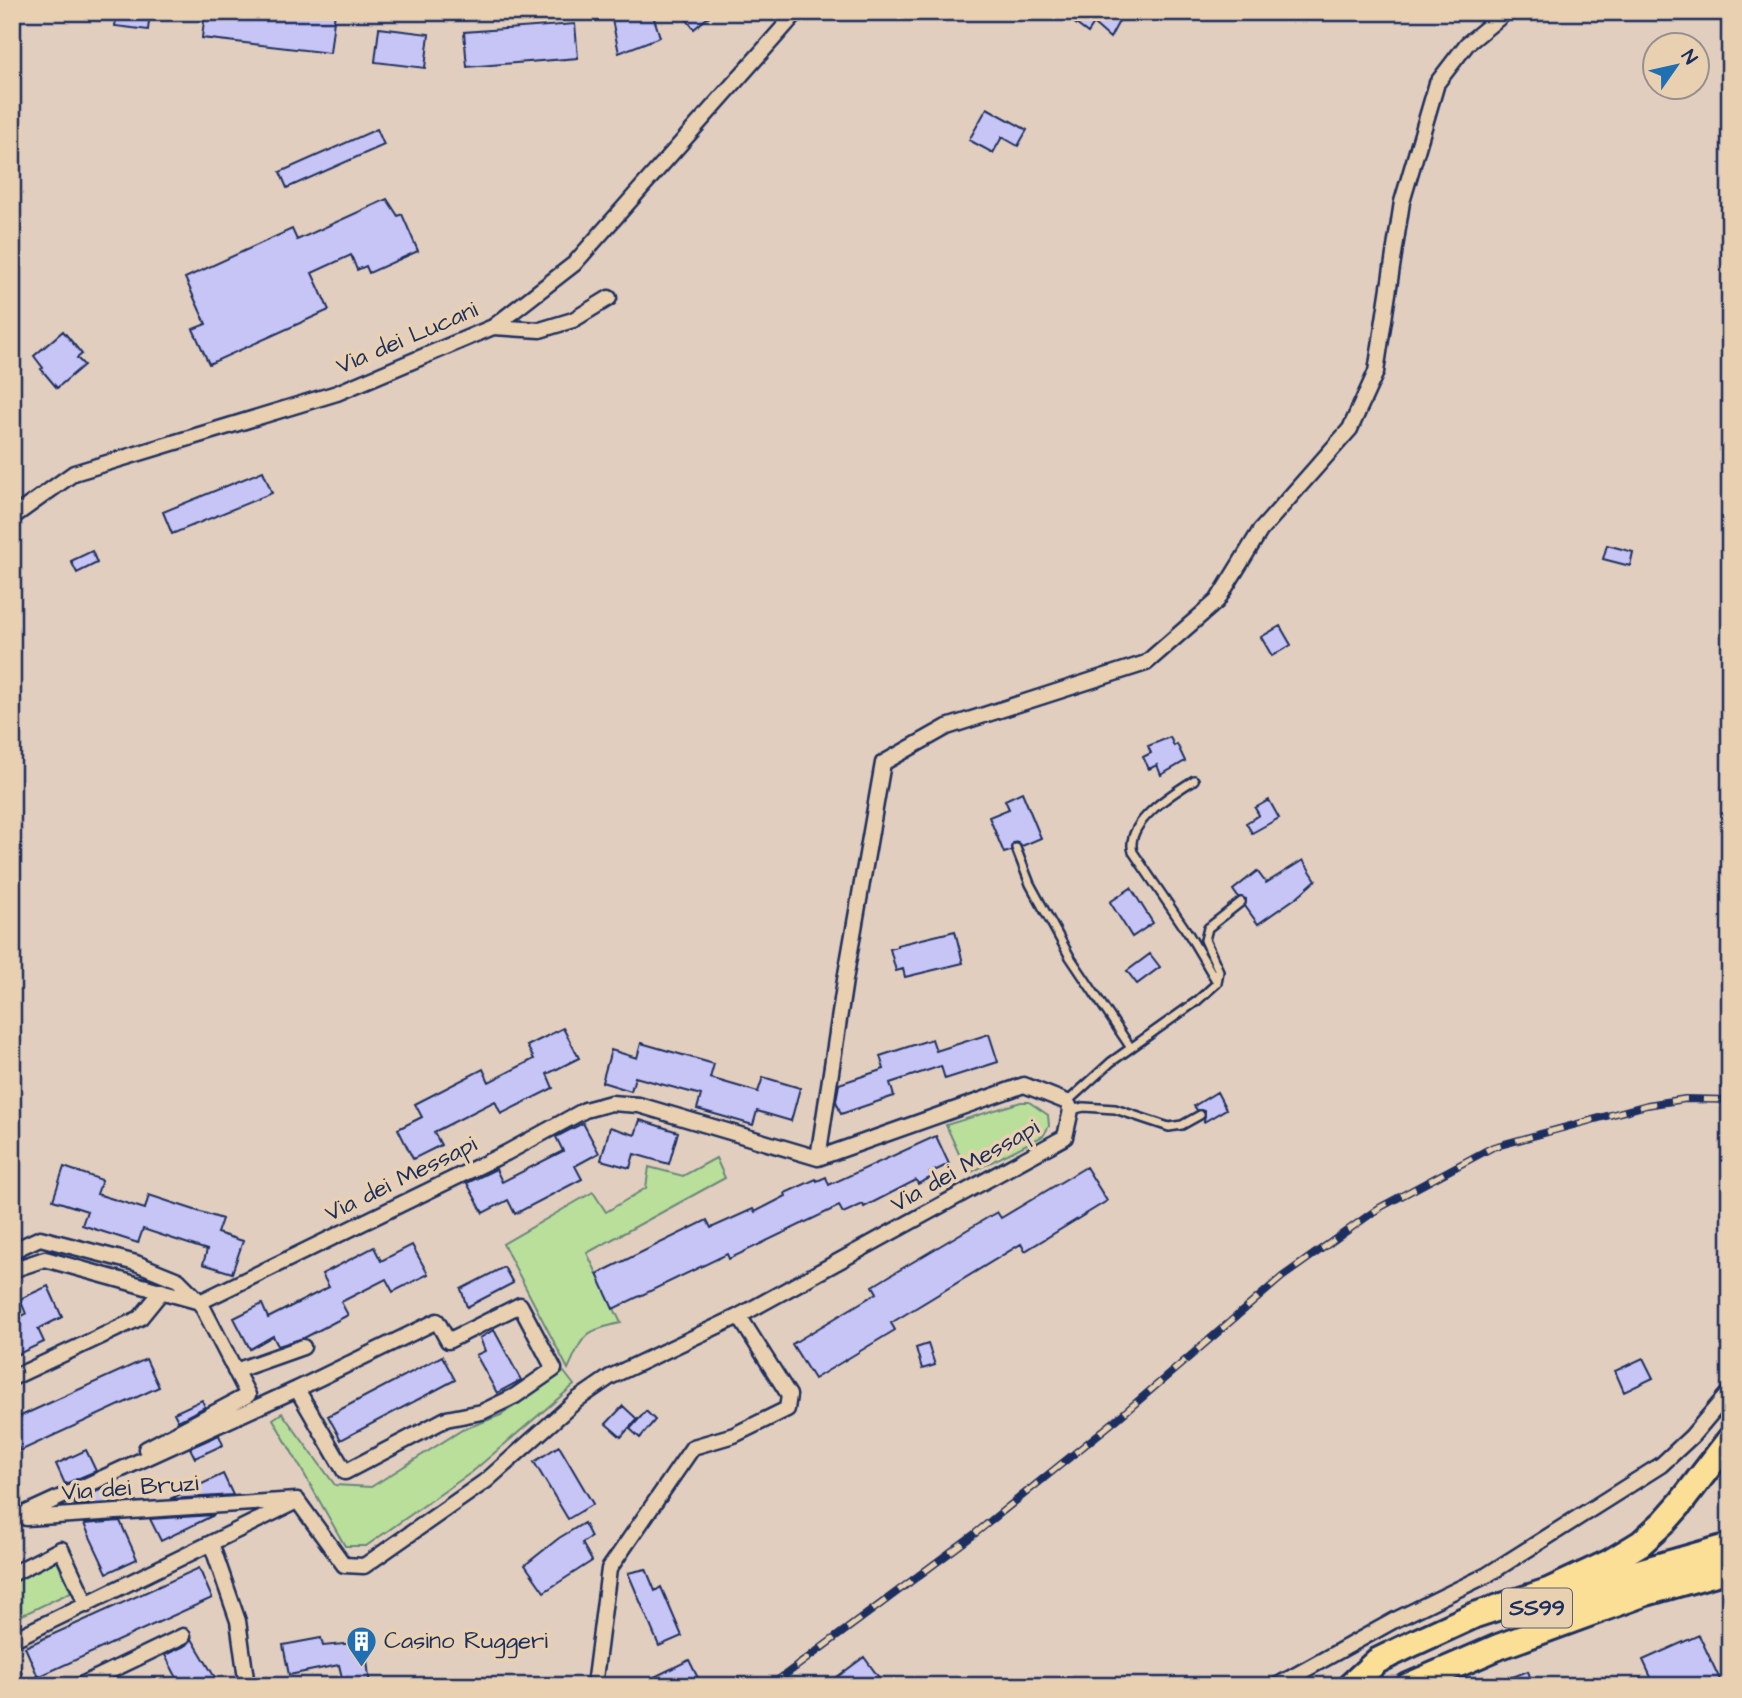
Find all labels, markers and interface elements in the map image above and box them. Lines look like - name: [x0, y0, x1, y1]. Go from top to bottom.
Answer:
- north arrow: [1640, 32, 1710, 102]
- text: N: [1674, 45, 1703, 70]
- street label: Via dei Lucani: [331, 293, 483, 383]
- street label: Via dei Messapi: [885, 1111, 1046, 1221]
- street label: Via dei Messapi: [319, 1127, 483, 1230]
- street label: Via dei Bruzi: [60, 1466, 200, 1510]
- road number: SS99: [1502, 1588, 1572, 1628]
- building icon: Casino Ruggeri: [344, 1624, 378, 1668]
- place label: Casino Ruggeri: [384, 1624, 548, 1659]

